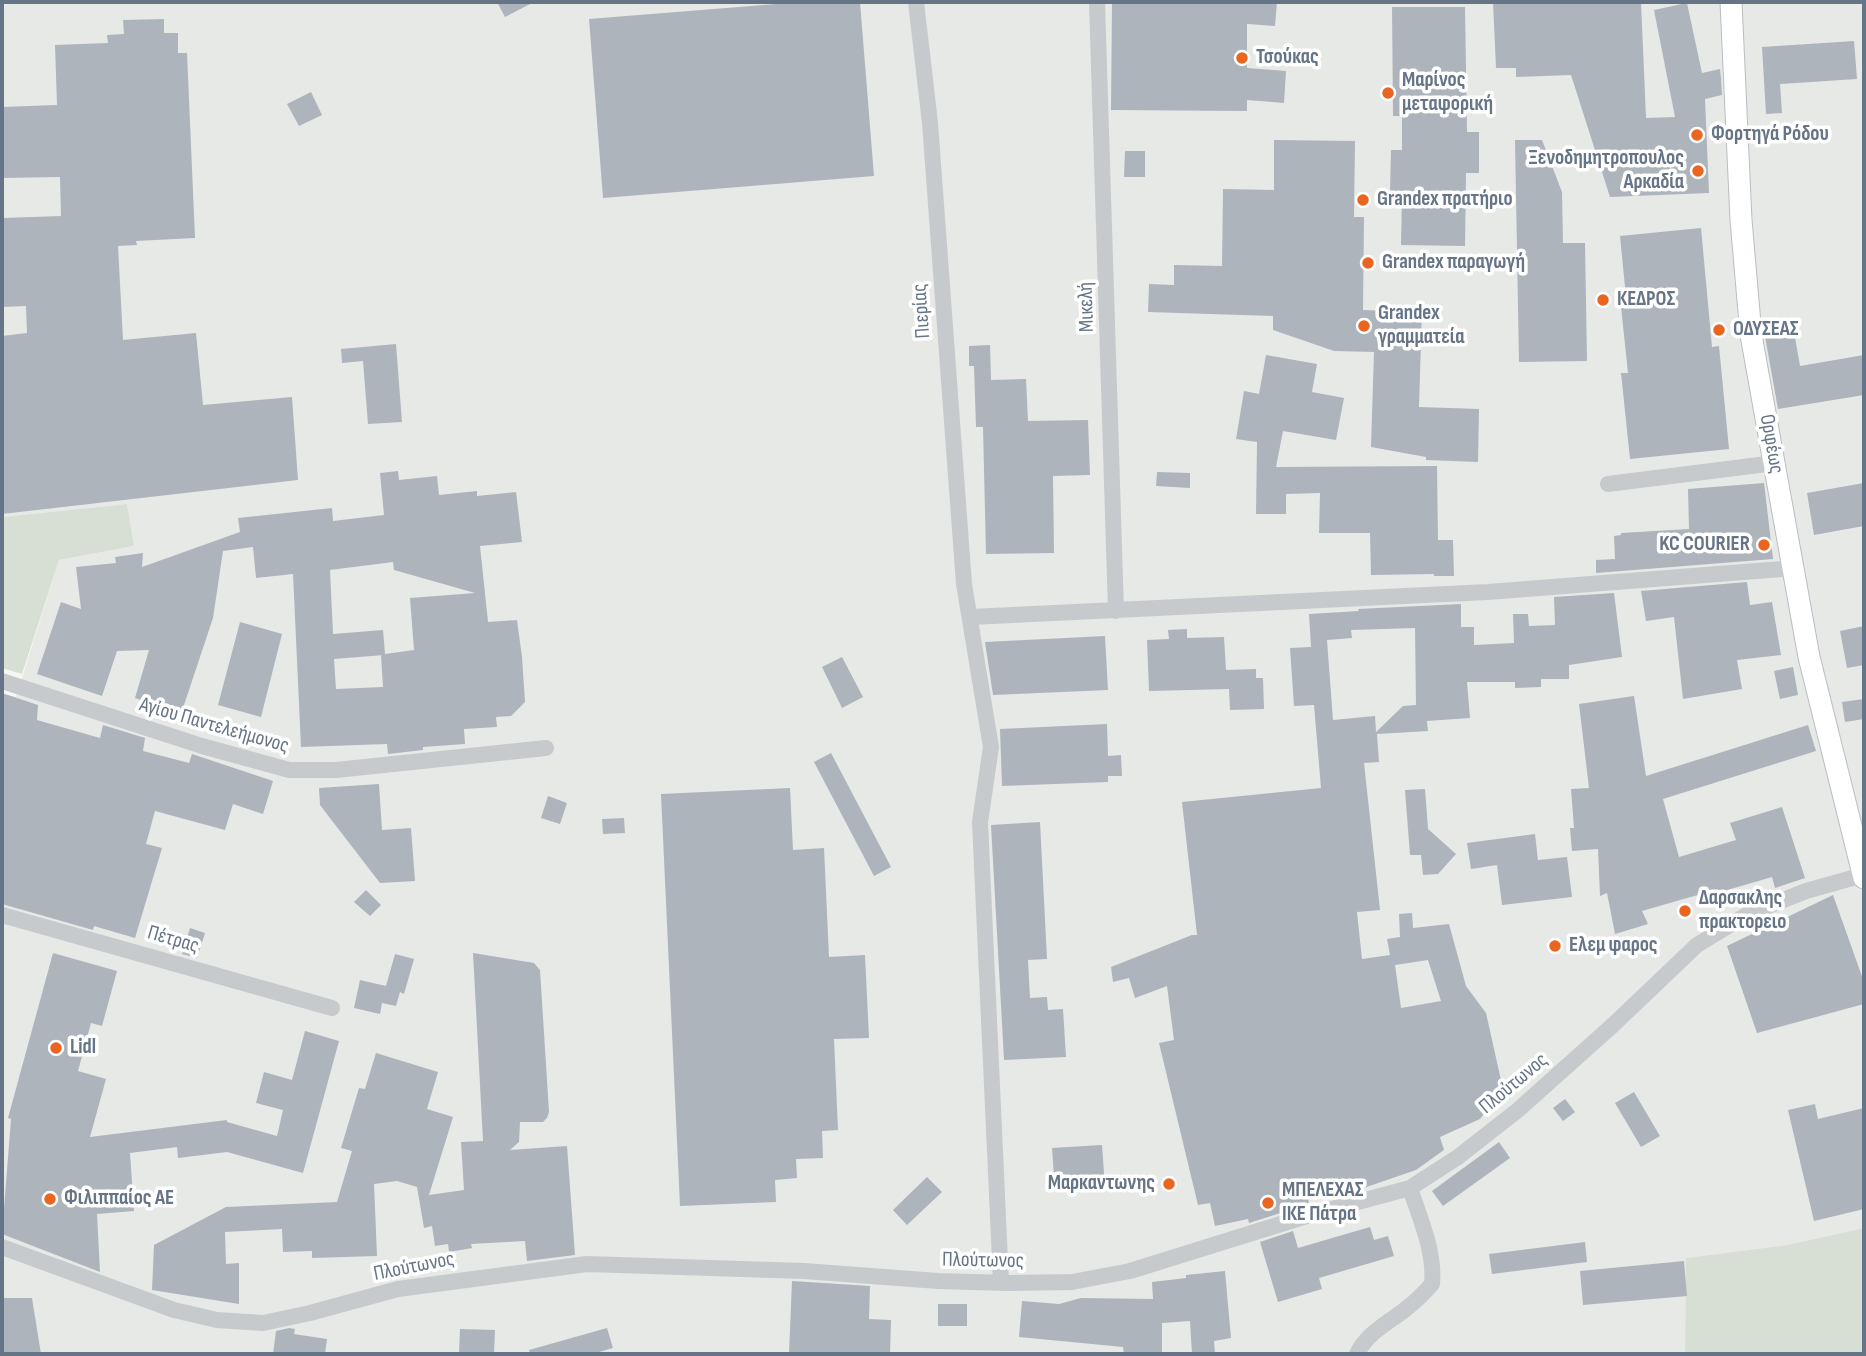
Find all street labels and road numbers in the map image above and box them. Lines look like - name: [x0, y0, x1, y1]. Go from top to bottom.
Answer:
- street label: Μικελή: [1074, 281, 1100, 333]
- street label: Πιερίας: [908, 283, 936, 339]
- street label: Ορφέως: [1753, 412, 1789, 476]
- street label: Αγίου Παντελεήμονος: [136, 693, 292, 759]
- street label: Πέτρας: [144, 921, 202, 959]
- street label: Πλούτωνος: [1475, 1048, 1553, 1120]
- street label: Πλούτωνος: [372, 1247, 456, 1287]
- street label: Πλούτωνος: [942, 1248, 1024, 1274]

